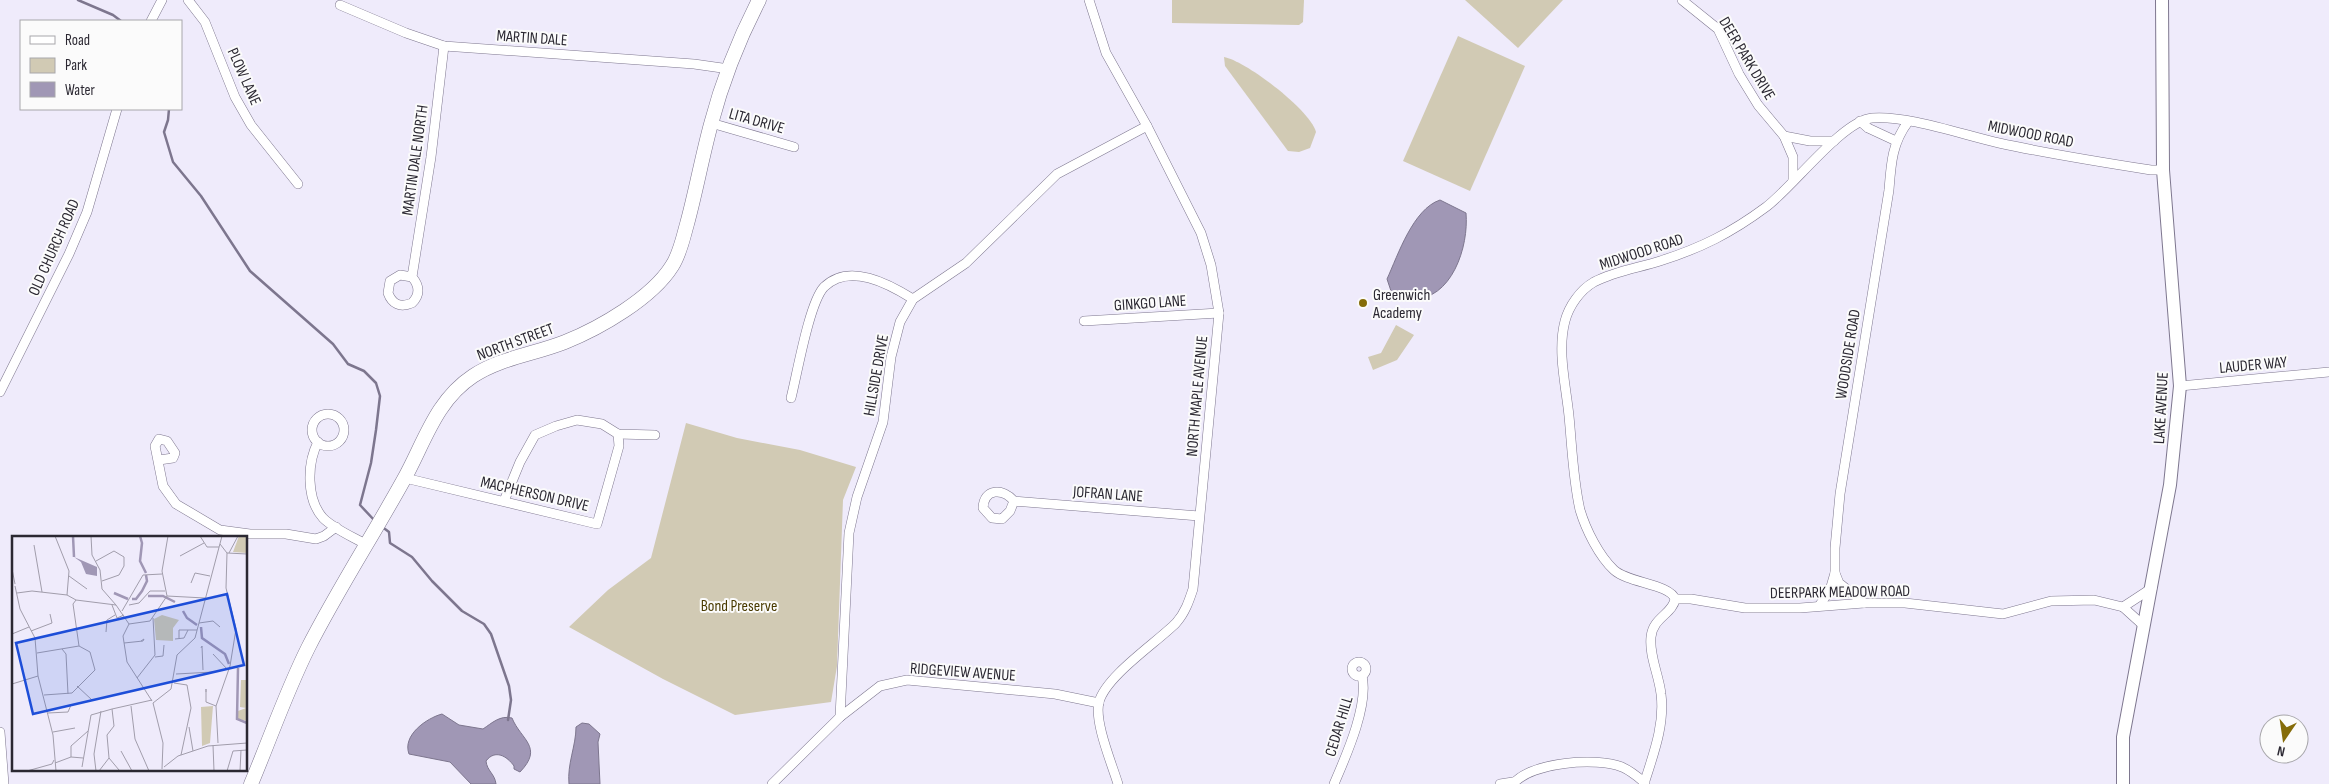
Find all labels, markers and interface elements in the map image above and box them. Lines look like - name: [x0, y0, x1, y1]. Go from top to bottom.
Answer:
- street label: DEER PARK DRIVE: [1714, 14, 1779, 104]
- legend: [20, 20, 182, 110]
- street label: MARTIN DALE: [496, 27, 568, 50]
- text: Road: [65, 31, 90, 50]
- street label: PLOW LANE: [223, 45, 265, 108]
- text: Park: [65, 56, 87, 75]
- text: Water: [65, 81, 96, 100]
- street label: MARTIN DALE NORTH: [398, 104, 433, 217]
- street label: LITA DRIVE: [727, 104, 786, 138]
- street label: MIDWOOD ROAD: [1986, 117, 2075, 152]
- street label: OLD CHURCH ROAD: [25, 196, 84, 299]
- street label: MIDWOOD ROAD: [1597, 230, 1686, 275]
- place label: Greenwich Academy: [1372, 286, 1430, 323]
- street label: GINKGO LANE: [1113, 291, 1187, 316]
- marker: Greenwich Academy: [1357, 297, 1369, 309]
- street label: WOODSIDE ROAD: [1832, 308, 1865, 401]
- street label: NORTH STREET: [474, 320, 557, 365]
- street label: HILLSIDE DRIVE: [860, 333, 893, 418]
- street label: NORTH MAPLE AVENUE: [1183, 335, 1212, 457]
- street label: LAUDER WAY: [2218, 353, 2288, 378]
- street label: LAKE AVENUE: [2150, 372, 2173, 445]
- street label: MACPHERSON DRIVE: [479, 473, 591, 516]
- street label: JOFRAN LANE: [1071, 483, 1143, 506]
- inset map: [12, 536, 248, 772]
- street label: DEERPARK MEADOW ROAD: [1770, 582, 1910, 603]
- park label: Bond Preserve: [701, 597, 777, 616]
- street label: RIDGEVIEW AVENUE: [909, 659, 1016, 686]
- street label: CEDAR HILL: [1321, 694, 1358, 759]
- north arrow: [2259, 714, 2309, 764]
- text: N: [2276, 742, 2287, 760]

